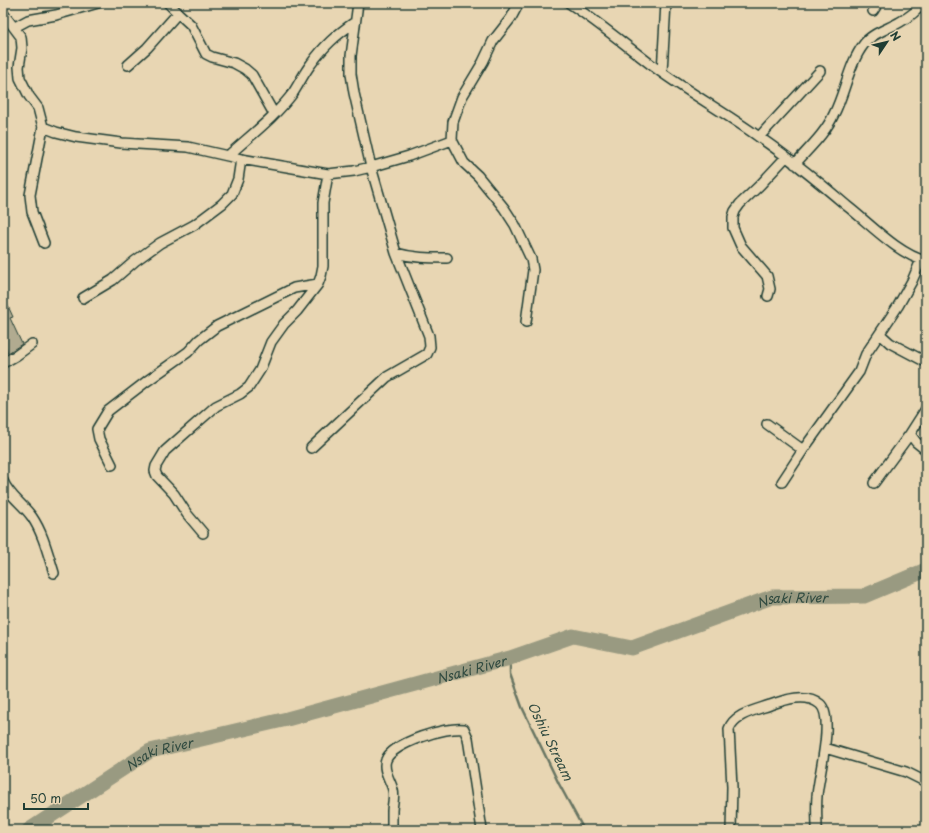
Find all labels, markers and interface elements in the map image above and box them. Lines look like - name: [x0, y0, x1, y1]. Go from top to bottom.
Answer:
- north arrow: [867, 22, 907, 62]
- text: N: [886, 28, 905, 45]
- water label: Nsaki River: [754, 587, 830, 611]
- water label: Nsaki River: [434, 650, 510, 687]
- water label: Oshiu Stream: [524, 698, 579, 785]
- water label: Nsaki River: [121, 731, 196, 774]
- scale bar: [24, 785, 88, 811]
- text: 50 m: [30, 789, 61, 807]

